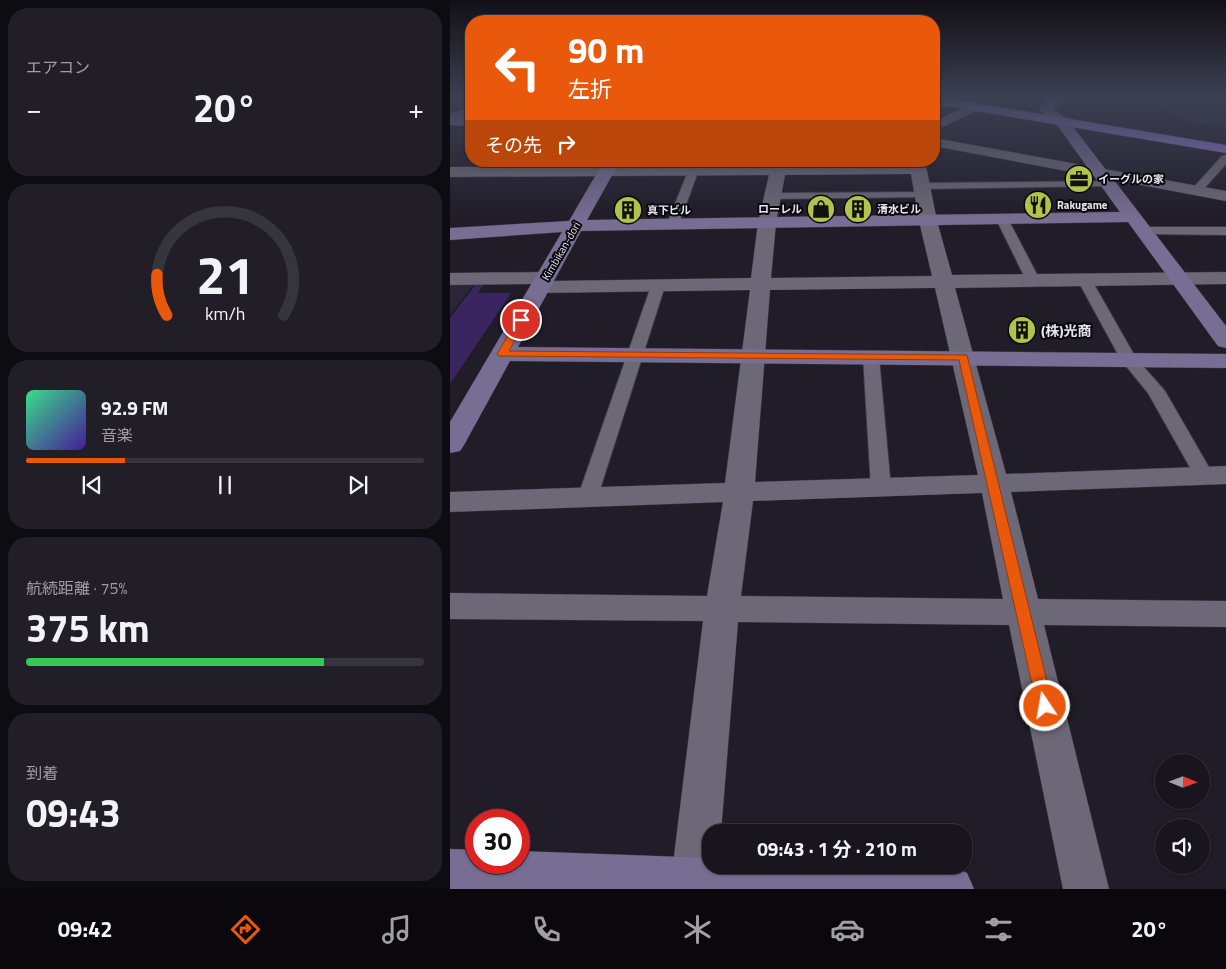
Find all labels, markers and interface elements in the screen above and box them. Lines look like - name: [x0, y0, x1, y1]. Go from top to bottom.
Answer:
- text: 90 m: [568, 23, 644, 77]
- icon: left: [485, 35, 550, 100]
- text: エアコン: [26, 55, 90, 79]
- text: 左折: [568, 72, 612, 106]
- text: 20°: [193, 79, 257, 137]
- text: −: [26, 87, 42, 130]
- text: +: [408, 87, 424, 130]
- text: その先: [485, 130, 542, 159]
- icon: right: [552, 130, 580, 158]
- office icon: イーグルの家: [1064, 164, 1094, 194]
- place label: イーグルの家: [1098, 171, 1164, 187]
- restaurant icon: Rakugame: [1023, 190, 1053, 220]
- shop icon: ローレル: [806, 194, 836, 224]
- building icon: 清水ビル: [843, 194, 873, 224]
- building icon: 真下ビル: [613, 195, 643, 225]
- place label: Rakugame: [1057, 197, 1108, 213]
- place label: ローレル: [758, 201, 802, 217]
- place label: 清水ビル: [877, 201, 921, 217]
- place label: 真下ビル: [647, 202, 691, 218]
- street label: Kimbikan-dori: [538, 219, 584, 283]
- text: 21: [196, 235, 254, 314]
- pin: [500, 299, 542, 341]
- text: km/h: [205, 300, 245, 327]
- icon: arrive: [507, 306, 535, 334]
- building icon: (株)光商: [1007, 315, 1037, 345]
- place label: (株)光商: [1041, 320, 1092, 341]
- text: 92.9 FM: [101, 393, 168, 422]
- text: 音楽: [101, 423, 133, 447]
- icon: previous: [78, 471, 106, 499]
- icon: pause: [211, 471, 239, 499]
- icon: next: [344, 471, 372, 499]
- text: 航続距離 · 75%: [26, 576, 127, 600]
- text: 375 km: [26, 599, 150, 657]
- position arrow: [1018, 679, 1070, 731]
- north arrow: [1155, 754, 1210, 809]
- map controls: [1155, 754, 1210, 874]
- text: 到着: [26, 761, 58, 785]
- text: 09:43: [26, 784, 121, 842]
- speed limit sign: 30: [465, 809, 530, 874]
- button: sound: [1155, 819, 1210, 874]
- text: 09:43 · 1 分 · 210 m: [757, 834, 917, 863]
- text: 09:42: [58, 912, 113, 946]
- icon: directions: [228, 912, 263, 947]
- icon: music: [379, 912, 414, 947]
- icon: phone: [529, 912, 564, 947]
- icon: climate: [680, 912, 715, 947]
- icon: car: [830, 912, 865, 947]
- icon: filters: [981, 912, 1016, 947]
- text: 20°: [1131, 912, 1168, 946]

